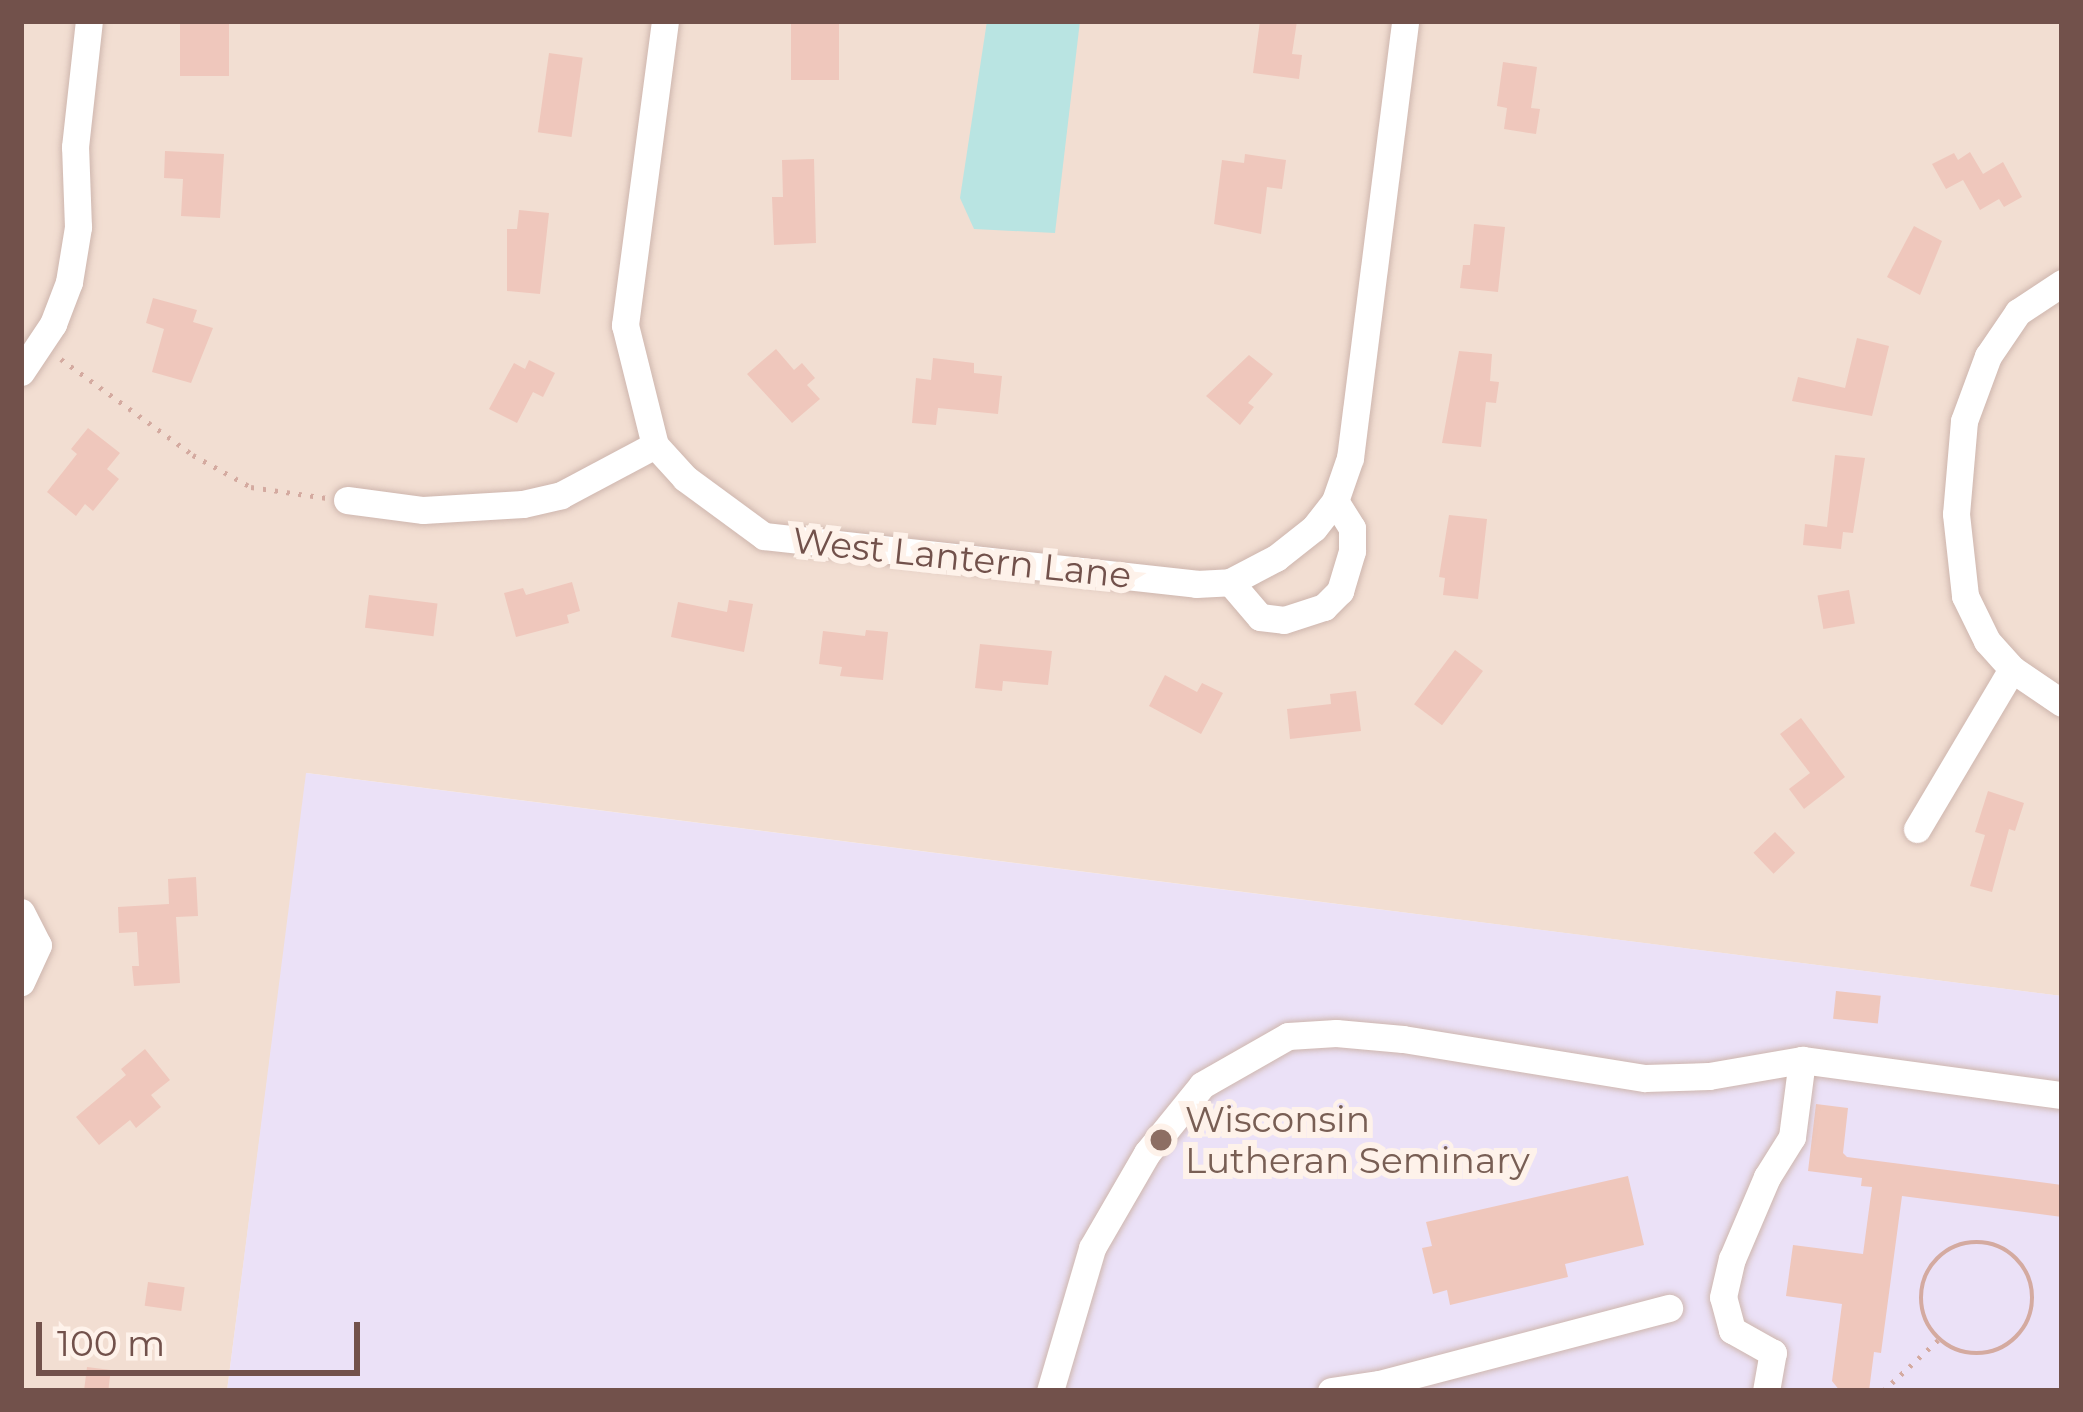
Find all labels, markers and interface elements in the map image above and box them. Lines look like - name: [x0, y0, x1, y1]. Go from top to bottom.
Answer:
- street label: West Lantern Lane: [791, 519, 1133, 597]
- place label: Wisconsin Lutheran Seminary: [1185, 1097, 1530, 1182]
- marker: Wisconsin Lutheran Seminary: [1148, 1127, 1174, 1153]
- scale bar: [42, 1298, 366, 1372]
- text: 100 m: [57, 1321, 165, 1365]

